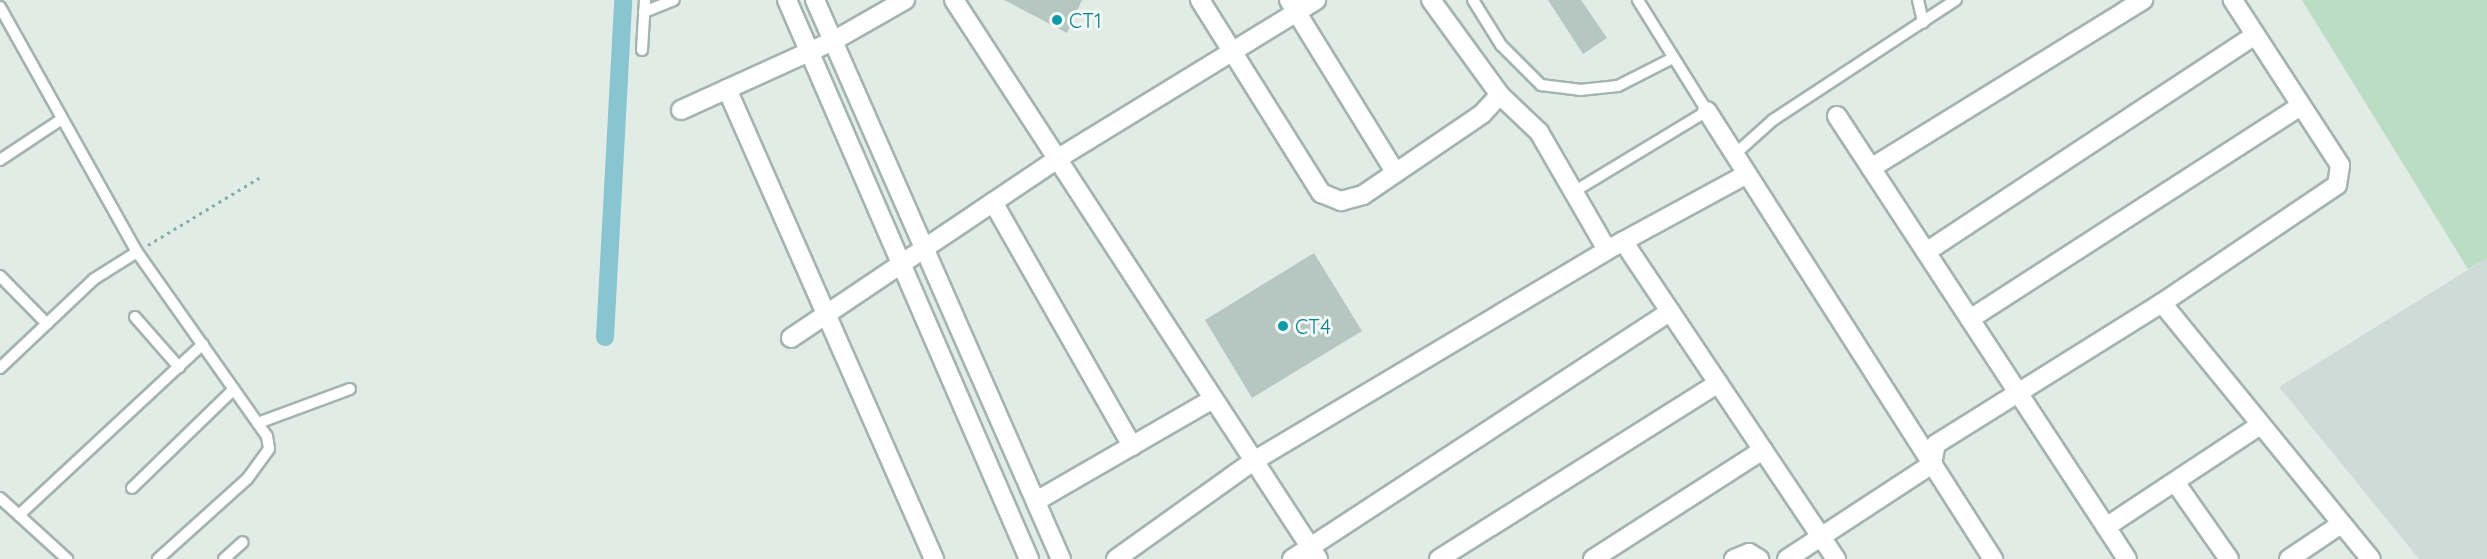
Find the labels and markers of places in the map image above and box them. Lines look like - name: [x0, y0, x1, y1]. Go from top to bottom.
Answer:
- place label: CT1: [1069, 8, 1102, 32]
- marker: CT1: [1050, 13, 1064, 27]
- place label: CT4: [1295, 314, 1331, 338]
- marker: CT4: [1276, 319, 1290, 333]

